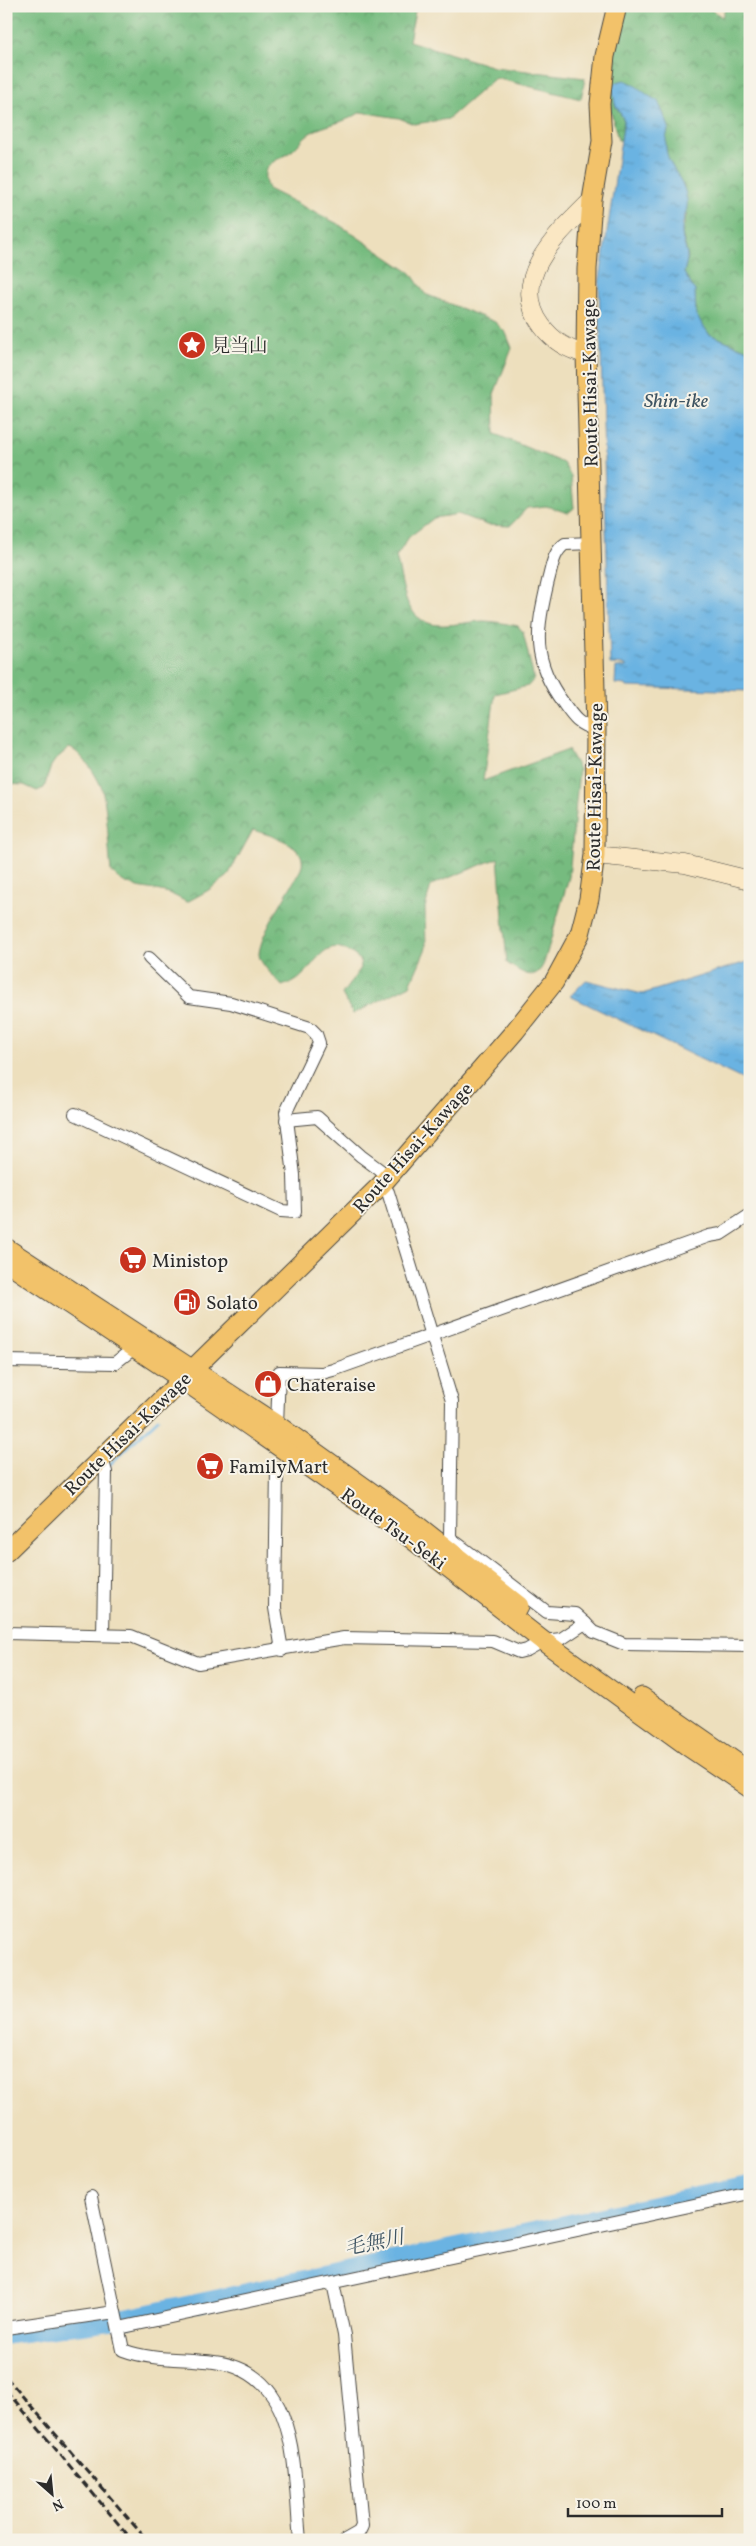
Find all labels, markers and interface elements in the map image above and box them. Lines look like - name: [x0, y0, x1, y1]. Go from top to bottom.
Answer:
- street label: Route Hisai-Kawage: [577, 299, 605, 467]
- place icon: 見当山: [177, 330, 207, 360]
- place label: 見当山: [211, 334, 268, 360]
- water label: Shin-ike: [644, 388, 709, 416]
- street label: Route Hisai-Kawage: [582, 703, 610, 871]
- street label: Route Hisai-Kawage: [348, 1077, 479, 1220]
- supermarket icon: Ministop: [118, 1245, 148, 1275]
- place label: Ministop: [152, 1249, 228, 1275]
- fuel station icon: Solato: [172, 1287, 202, 1317]
- place label: Solato: [206, 1291, 258, 1317]
- street label: Route Hisai-Kawage: [59, 1367, 198, 1502]
- shop icon: Chateraise: [253, 1369, 283, 1399]
- place label: Chateraise: [287, 1373, 376, 1399]
- supermarket icon: FamilyMart: [195, 1451, 225, 1481]
- place label: FamilyMart: [229, 1455, 329, 1481]
- street label: Route Tsu-Seki: [335, 1482, 451, 1577]
- water label: 毛無川: [342, 2224, 409, 2264]
- north arrow: [28, 2468, 78, 2518]
- scale bar: [568, 2486, 722, 2518]
- text: N: [48, 2493, 66, 2515]
- text: 100 m: [576, 2494, 616, 2515]

